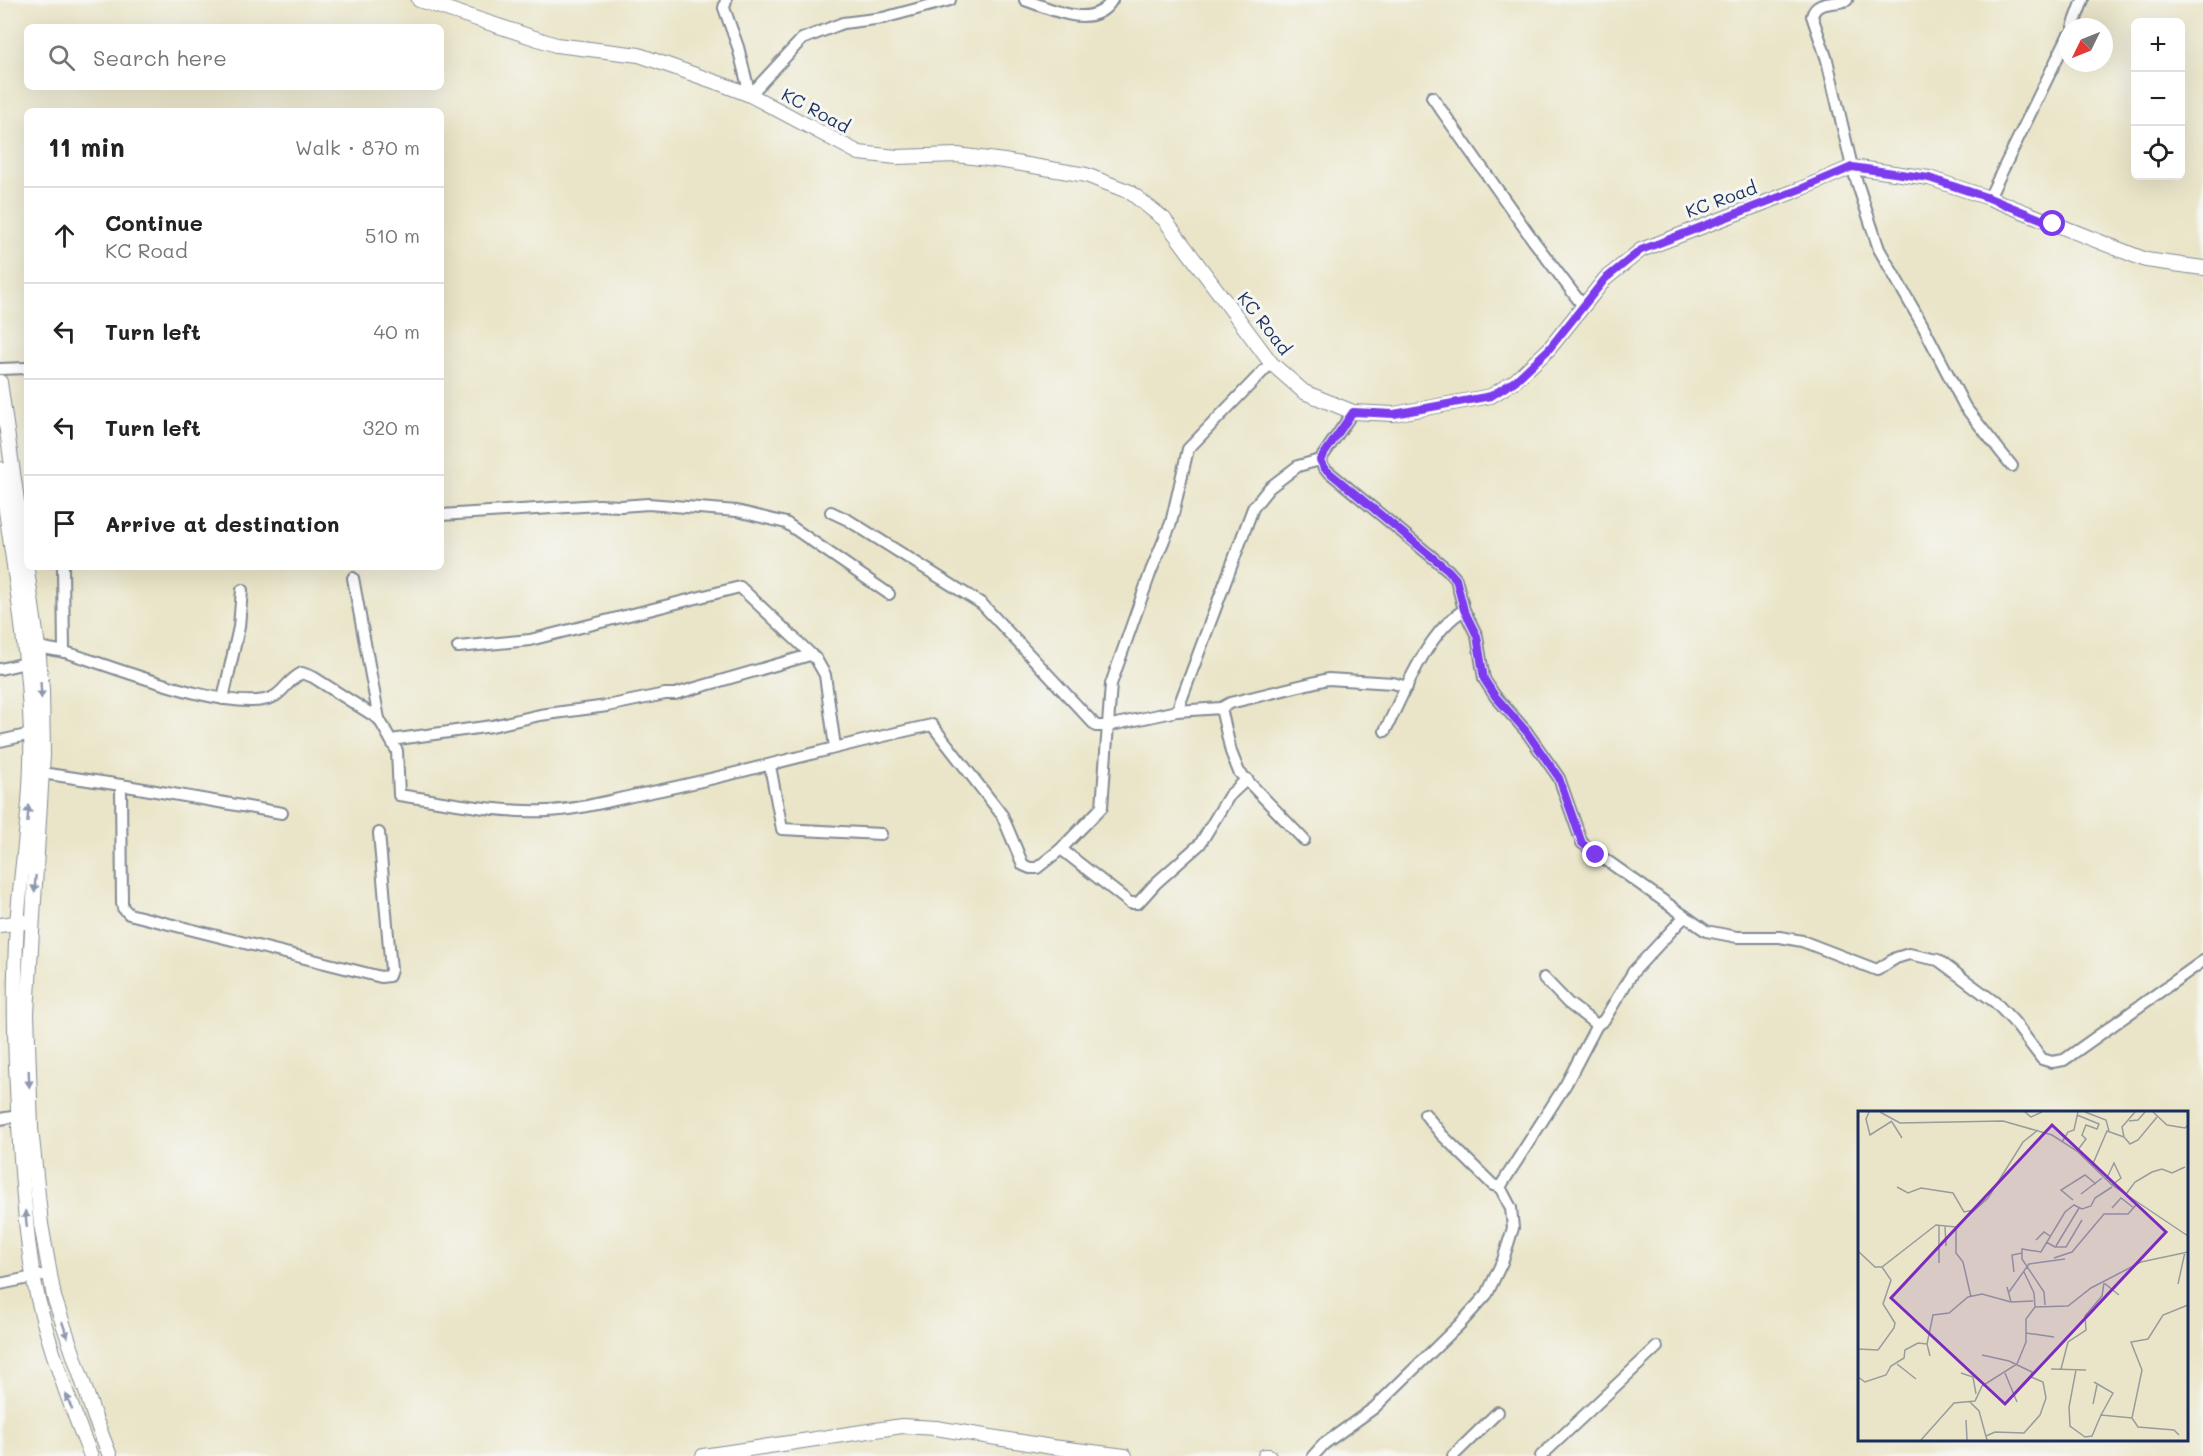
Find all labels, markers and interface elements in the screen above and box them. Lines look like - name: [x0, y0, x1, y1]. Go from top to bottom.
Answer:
- north arrow: [2059, 18, 2113, 72]
- map controls: [2131, 18, 2185, 180]
- button: +: [2131, 18, 2185, 72]
- search box: [24, 24, 444, 90]
- icon: search: [45, 41, 78, 74]
- text: Search here: [93, 43, 227, 72]
- button: −: [2131, 72, 2185, 126]
- street label: KC Road: [778, 82, 854, 138]
- button: locate: [2131, 126, 2185, 180]
- text: 11 min: [48, 130, 125, 164]
- text: Walk · 870 m: [295, 134, 420, 160]
- street label: KC Road: [1682, 175, 1760, 223]
- text: Continue: [105, 208, 203, 237]
- route start: [2039, 210, 2065, 236]
- icon: ahead: [48, 219, 81, 252]
- text: 510 m: [365, 222, 420, 248]
- text: KC Road: [105, 237, 188, 263]
- street label: KC Road: [1233, 286, 1297, 360]
- icon: left: [48, 315, 81, 348]
- text: Turn left: [105, 317, 201, 346]
- text: 40 m: [374, 318, 420, 344]
- icon: left: [48, 411, 81, 444]
- text: Turn left: [105, 413, 201, 442]
- text: 320 m: [362, 414, 420, 440]
- icon: arrive: [48, 507, 81, 540]
- text: Arrive at destination: [105, 509, 340, 538]
- one-way arrow: [37, 680, 46, 699]
- one-way arrow: [23, 805, 32, 824]
- route end: [1582, 841, 1608, 867]
- one-way arrow: [30, 875, 39, 894]
- one-way arrow: [24, 1070, 33, 1089]
- inset map: [1858, 1111, 2188, 1441]
- one-way arrow: [21, 1209, 31, 1228]
- one-way arrow: [61, 1321, 70, 1339]
- one-way arrow: [63, 1393, 73, 1411]

